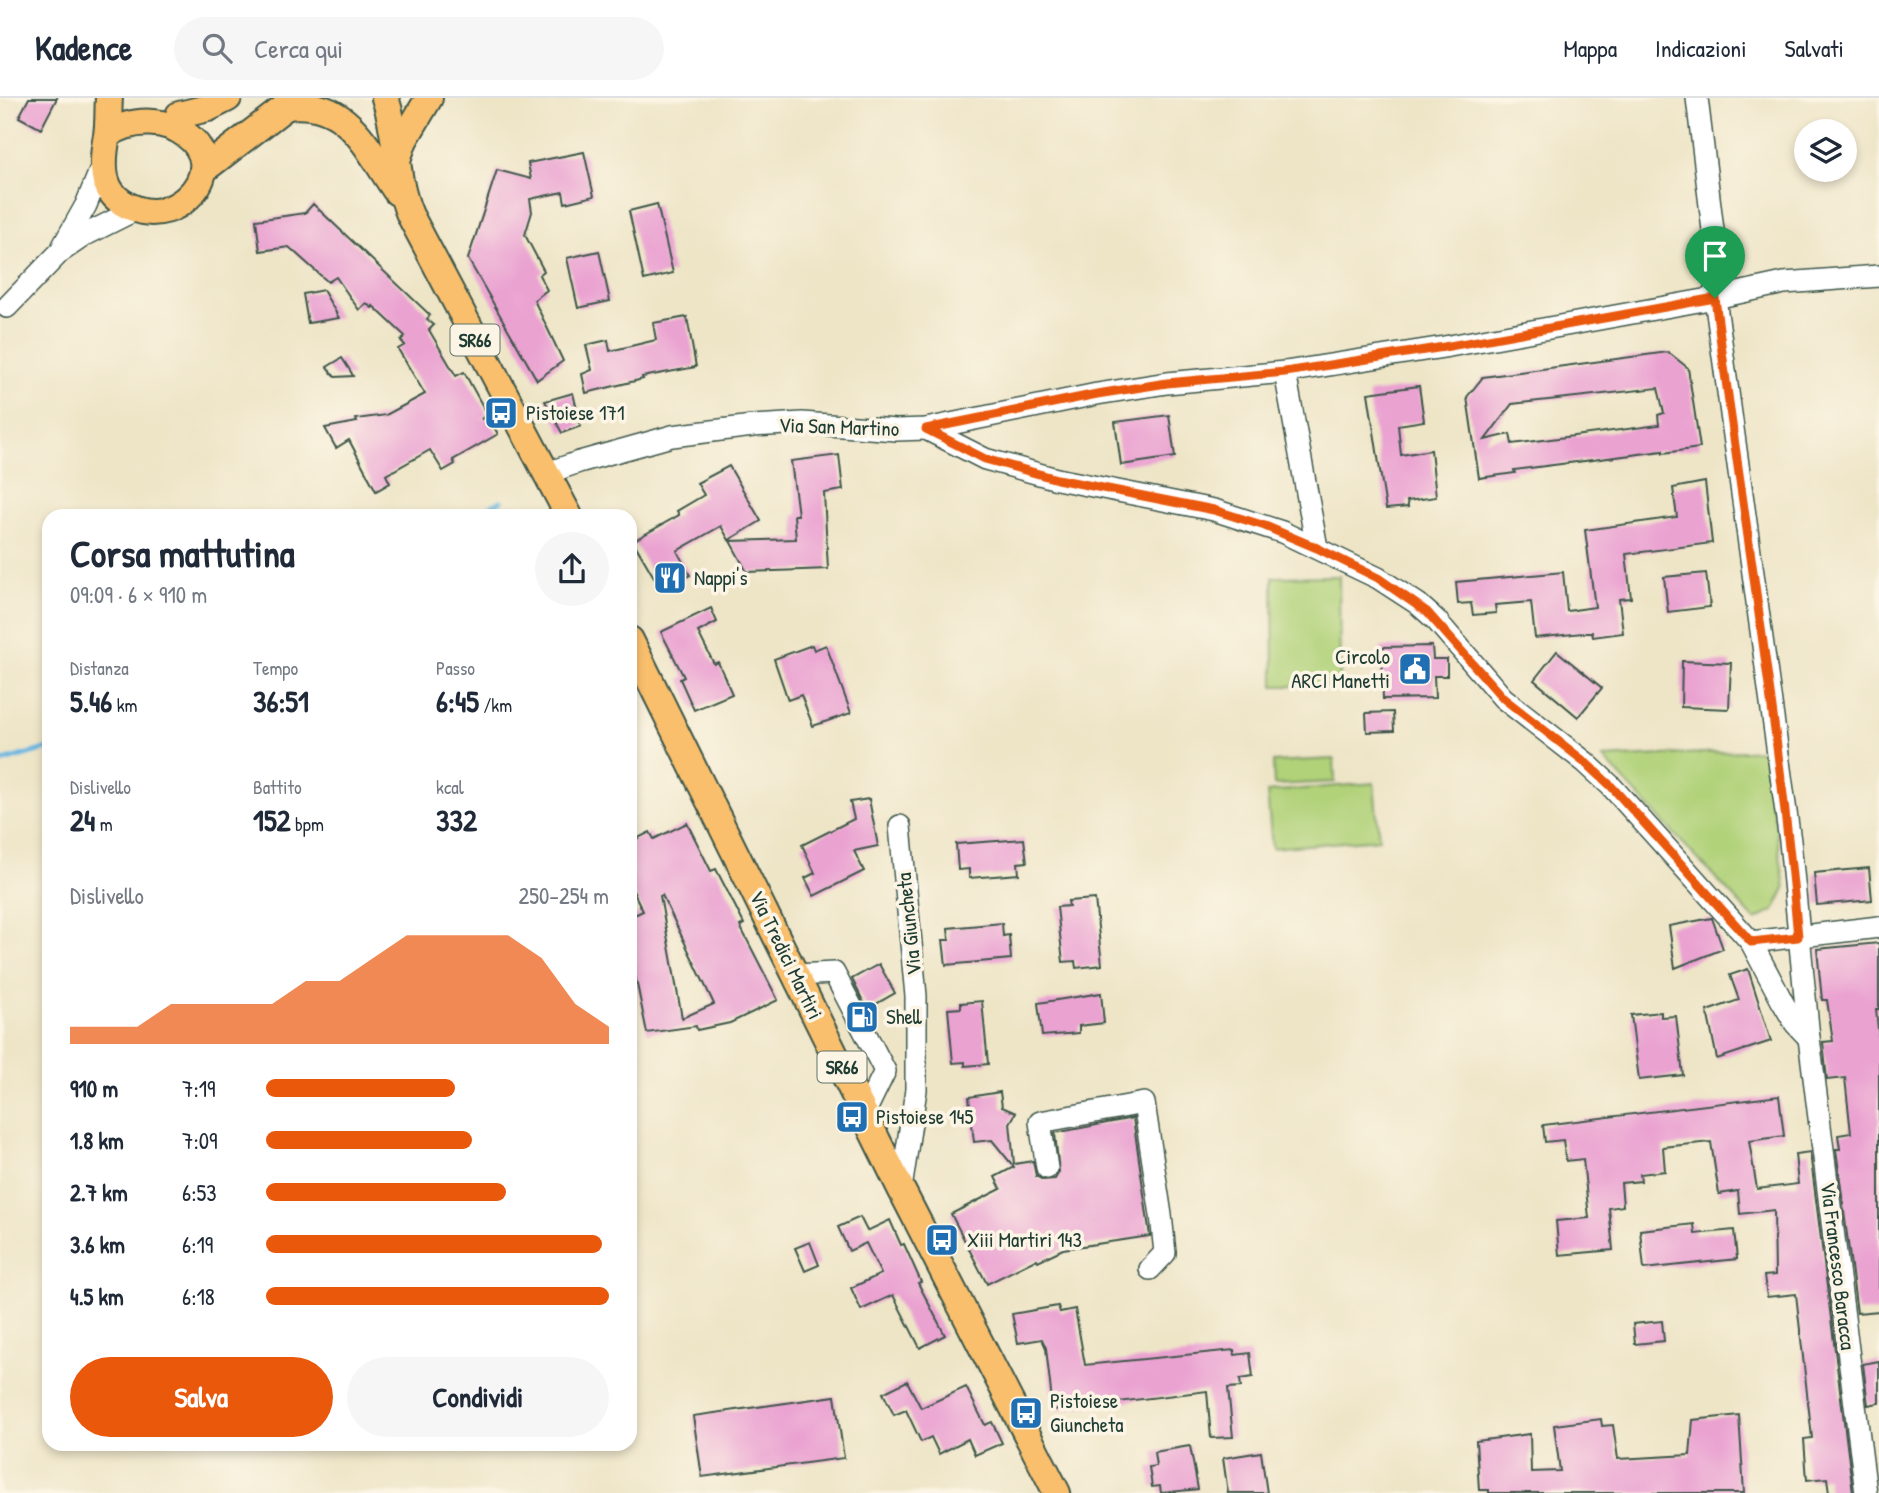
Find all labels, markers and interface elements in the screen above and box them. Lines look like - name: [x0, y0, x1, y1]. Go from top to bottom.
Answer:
- search box: [174, 17, 664, 80]
- text: Kadence: [35, 26, 132, 70]
- icon: search: [198, 29, 236, 67]
- text: Cerca qui: [254, 31, 343, 66]
- text: Mappa: [1563, 32, 1617, 64]
- text: Indicazioni: [1655, 32, 1747, 64]
- text: Salvati: [1785, 32, 1844, 64]
- map controls: [1794, 119, 1857, 182]
- button: layers: [1794, 119, 1857, 182]
- pin: [1685, 226, 1745, 298]
- icon: arrive: [1696, 237, 1734, 275]
- road number: SR66: [450, 324, 500, 356]
- bus stop icon: Pistoiese 171: [482, 394, 520, 432]
- place label: Pistoiese 171: [526, 398, 625, 427]
- street label: Via San Martino: [778, 410, 900, 443]
- text: Corsa mattutina: [70, 527, 295, 579]
- button: share: [535, 532, 609, 606]
- restaurant icon: Nappi's: [651, 559, 689, 597]
- place label: Nappi's: [694, 563, 748, 592]
- text: 09:09 · 6 × 910 m: [70, 579, 207, 610]
- place label: Circolo ARCI Manetti: [1291, 642, 1390, 695]
- public building icon: Circolo ARCI Manetti: [1396, 650, 1434, 688]
- text: Distanza: [70, 655, 129, 681]
- text: Tempo: [253, 655, 298, 681]
- text: Passo: [436, 655, 475, 681]
- text: 5.46: [70, 681, 112, 721]
- text: 36:51: [253, 681, 309, 721]
- text: 6:45: [436, 681, 479, 721]
- text: km: [112, 692, 138, 718]
- text: /km: [479, 692, 512, 718]
- text: Dislivello: [70, 774, 131, 800]
- text: Battito: [253, 774, 302, 800]
- text: kcal: [436, 774, 464, 800]
- text: 24: [70, 800, 95, 840]
- text: 152: [253, 800, 291, 840]
- text: 332: [436, 800, 477, 840]
- text: m: [95, 811, 113, 837]
- text: bpm: [291, 811, 324, 837]
- street label: Via Giuncheta: [889, 871, 928, 977]
- text: Dislivello: [70, 880, 144, 911]
- text: 250–254 m: [518, 880, 609, 911]
- street label: Via Tredici Martiri: [743, 886, 830, 1024]
- fuel station icon: Shell: [843, 998, 881, 1036]
- place label: Shell: [886, 1002, 923, 1031]
- road number: SR66: [818, 1051, 866, 1082]
- text: 910 m: [70, 1073, 118, 1104]
- text: 7:19: [182, 1073, 216, 1104]
- bus stop icon: Pistoiese 145: [833, 1098, 871, 1136]
- place label: Pistoiese 145: [876, 1102, 973, 1131]
- text: 1.8 km: [70, 1125, 124, 1156]
- text: 7:09: [182, 1125, 217, 1156]
- text: 2.7 km: [70, 1177, 128, 1208]
- text: 6:53: [182, 1177, 217, 1208]
- street label: Via Francesco Baracca: [1814, 1180, 1863, 1352]
- bus stop icon: Xiii Martiri 143: [923, 1221, 961, 1259]
- place label: Xiii Martiri 143: [967, 1225, 1082, 1254]
- text: 3.6 km: [70, 1229, 125, 1260]
- text: 6:19: [182, 1229, 213, 1260]
- text: 4.5 km: [70, 1281, 124, 1312]
- text: 6:18: [182, 1281, 215, 1312]
- button: Salva: [70, 1357, 333, 1437]
- button: Condividi: [347, 1357, 609, 1437]
- place label: Pistoiese Giuncheta: [1050, 1386, 1123, 1439]
- bus stop icon: Pistoiese Giuncheta: [1007, 1394, 1045, 1432]

